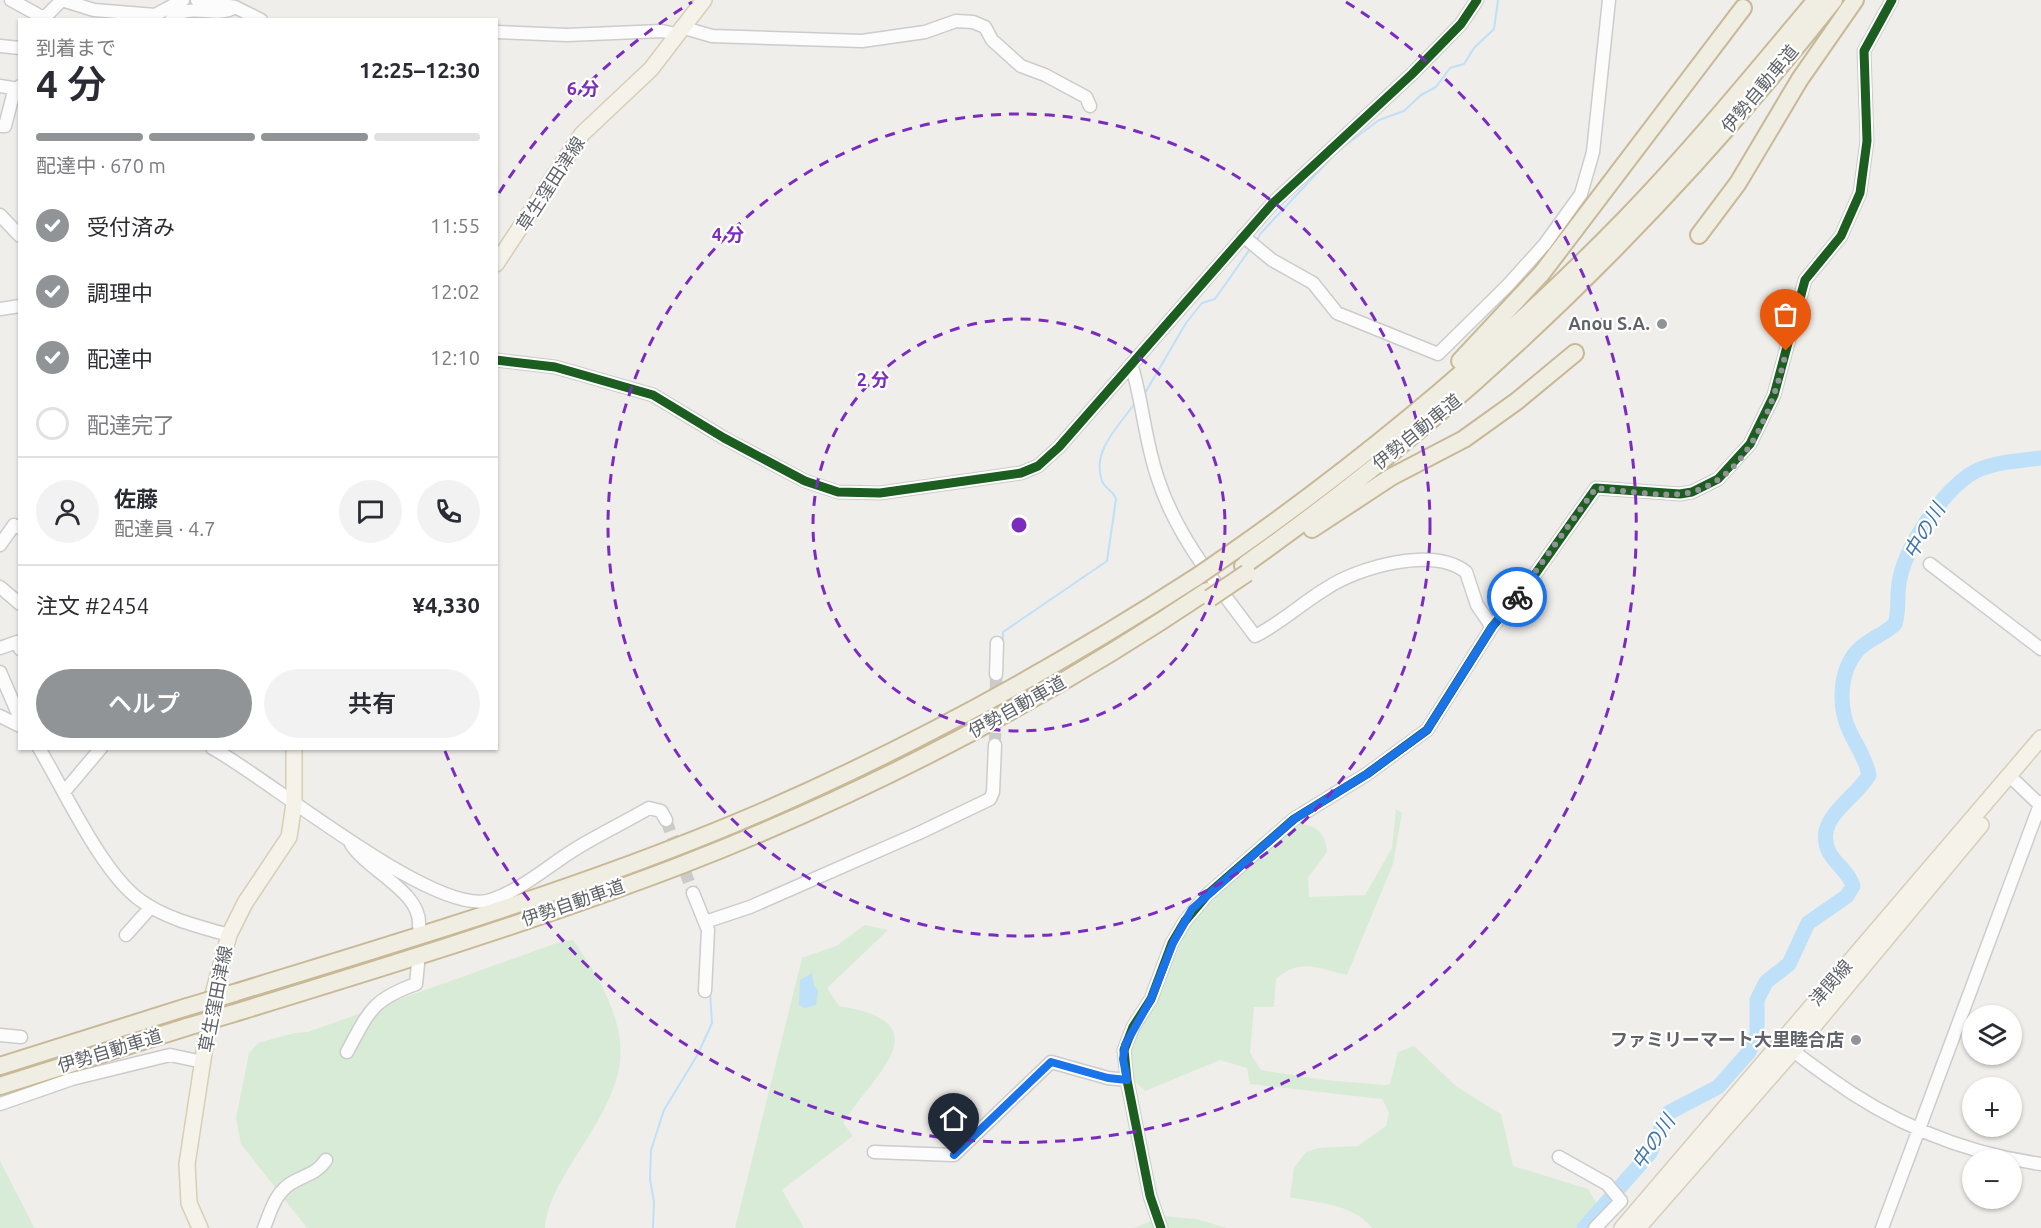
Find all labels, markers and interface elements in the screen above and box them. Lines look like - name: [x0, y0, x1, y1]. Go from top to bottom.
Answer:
- text: 到着まで: [36, 36, 116, 59]
- street label: 伊勢自動車道: [1717, 41, 1802, 136]
- text: 12:25–12:30: [359, 57, 480, 82]
- text: 4 分: [36, 62, 106, 105]
- text: 6 分: [567, 78, 599, 98]
- street label: 草生窪田津線: [512, 133, 588, 234]
- text: 配達中 · 670 m: [36, 154, 166, 177]
- icon: check: [36, 209, 69, 242]
- text: 受付済み: [87, 214, 175, 239]
- text: 11:55: [430, 214, 480, 237]
- text: 4 分: [712, 224, 744, 244]
- icon: check: [36, 275, 69, 308]
- text: 調理中: [87, 280, 153, 305]
- text: 12:02: [430, 280, 480, 303]
- pin: [1760, 289, 1811, 351]
- icon: bag: [1769, 298, 1802, 331]
- place label: Anou S.A.: [1568, 313, 1650, 333]
- marker: Anou S.A.: [1655, 317, 1669, 331]
- icon: check: [36, 341, 69, 374]
- text: 配達中: [87, 346, 153, 371]
- text: 12:10: [430, 346, 480, 369]
- text: 2 分: [857, 369, 889, 389]
- street label: 伊勢自動車道: [1368, 389, 1465, 473]
- text: 配達完了: [87, 412, 175, 437]
- button: person: [36, 480, 99, 543]
- button: chat: [339, 480, 402, 543]
- button: phone: [417, 480, 480, 543]
- text: 佐藤: [114, 486, 158, 511]
- water label: 中の川: [1898, 497, 1950, 562]
- centre of rings: [1009, 515, 1029, 535]
- text: 配達員 · 4.7: [114, 517, 216, 540]
- courier: [1487, 567, 1547, 627]
- icon: bike: [1501, 581, 1534, 614]
- text: ¥4,330: [413, 592, 480, 617]
- text: 注文 #2454: [36, 593, 149, 618]
- button: ヘルプ: [36, 669, 252, 738]
- button: 共有: [264, 669, 480, 738]
- street label: 伊勢自動車道: [964, 671, 1069, 741]
- street label: 伊勢自動車道: [518, 875, 627, 929]
- street label: 草生窪田津線: [195, 944, 235, 1054]
- street label: 津関線: [1805, 955, 1856, 1009]
- map controls: [1962, 1005, 2022, 1209]
- button: layers: [1962, 1005, 2022, 1065]
- street label: 伊勢自動車道: [55, 1025, 164, 1075]
- place label: ファミリーマート大里睦合店: [1610, 1029, 1844, 1049]
- marker: ファミリーマート大里睦合店: [1849, 1033, 1863, 1047]
- button: +: [1962, 1077, 2022, 1137]
- pin: [928, 1093, 979, 1155]
- icon: home: [937, 1102, 970, 1135]
- water label: 中の川: [1626, 1109, 1680, 1173]
- button: −: [1962, 1149, 2022, 1209]

